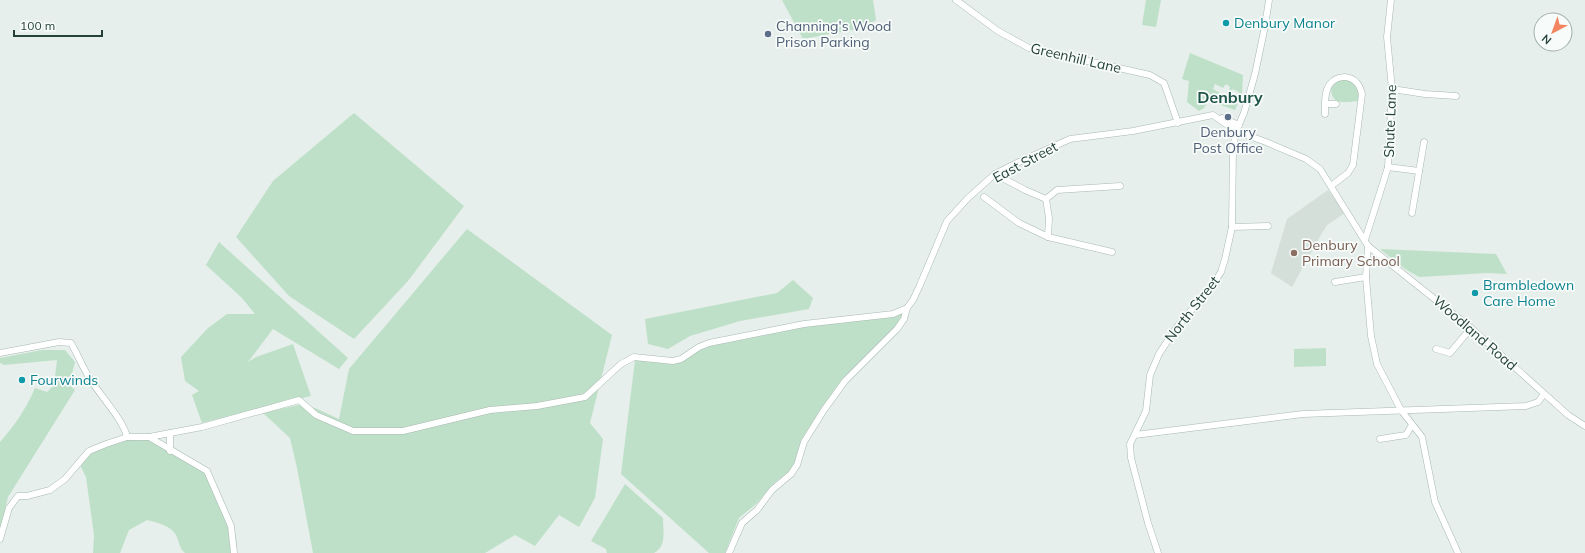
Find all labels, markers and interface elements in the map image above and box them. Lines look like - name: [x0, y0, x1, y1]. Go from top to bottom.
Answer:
- scale bar: [14, 12, 102, 38]
- north arrow: [1533, 12, 1573, 52]
- place label: Denbury Manor: [1234, 14, 1336, 32]
- place label: Channing's Wood Prison Parking: [776, 17, 891, 51]
- text: 100 m: [20, 18, 55, 33]
- marker: Denbury Manor: [1221, 18, 1231, 28]
- marker: Channing's Wood Prison Parking: [763, 29, 773, 39]
- text: N: [1539, 32, 1554, 48]
- street label: Greenhill Lane: [1029, 39, 1123, 77]
- street label: Shute Lane: [1380, 84, 1400, 158]
- district label: Denbury: [1197, 87, 1263, 107]
- marker: Denbury Post Office: [1223, 112, 1233, 122]
- place label: Denbury Post Office: [1193, 123, 1263, 157]
- street label: East Street: [990, 137, 1061, 187]
- place label: Denbury Primary School: [1302, 236, 1400, 270]
- marker: Denbury Primary School: [1289, 248, 1299, 258]
- street label: North Street: [1160, 272, 1224, 346]
- place label: Brambledown Care Home: [1483, 276, 1574, 310]
- marker: Brambledown Care Home: [1470, 288, 1480, 298]
- street label: Woodland Road: [1429, 292, 1521, 374]
- place label: Fourwinds: [30, 371, 98, 389]
- marker: Fourwinds: [17, 375, 27, 385]

